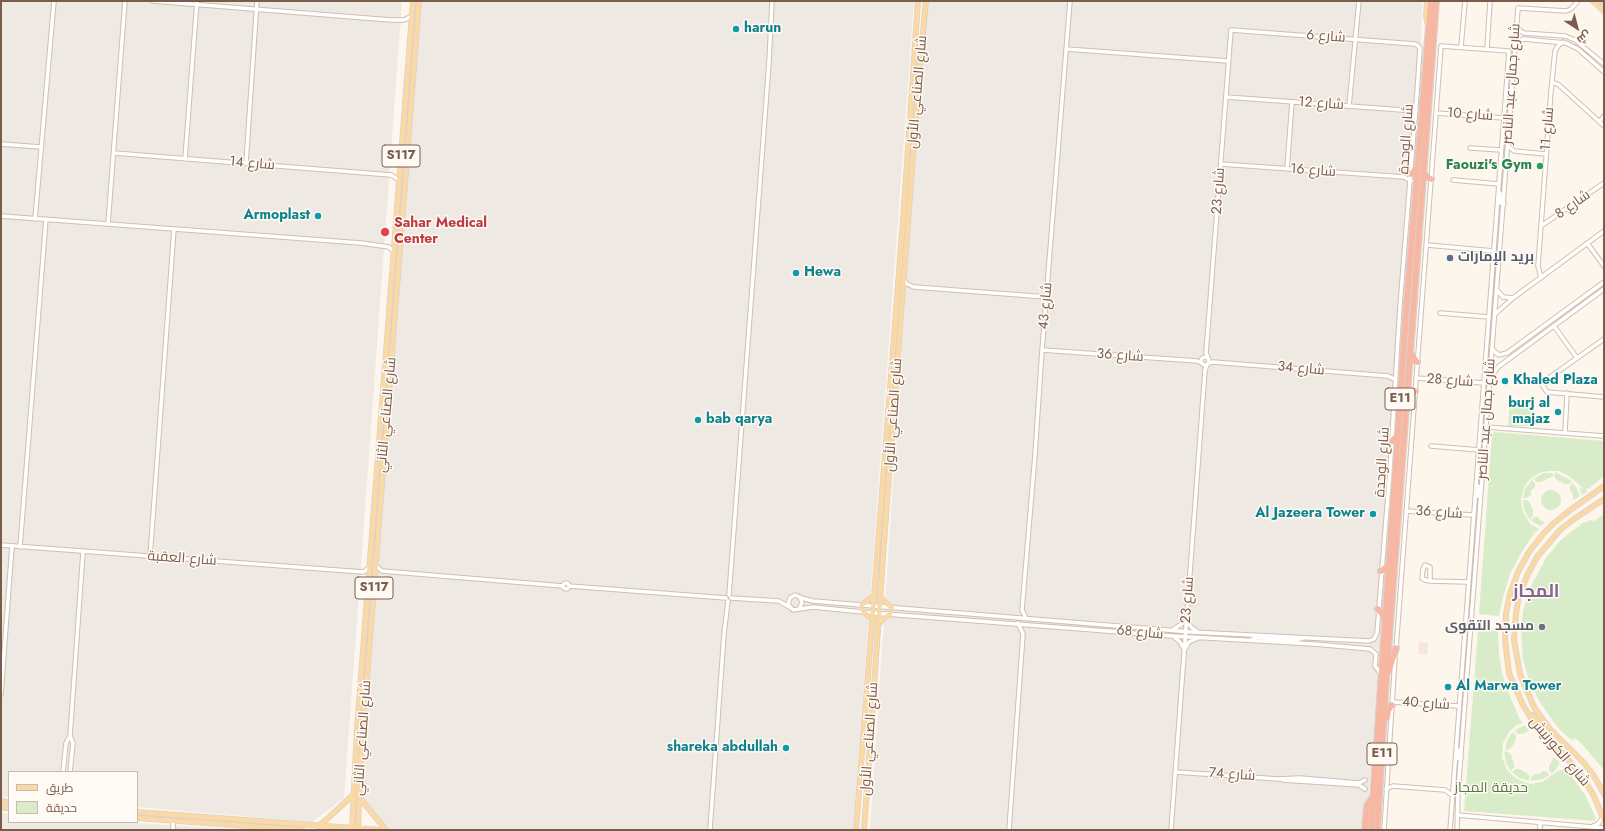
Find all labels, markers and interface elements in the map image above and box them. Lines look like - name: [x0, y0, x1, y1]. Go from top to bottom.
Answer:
- north arrow: [1557, 8, 1597, 48]
- place label: harun: [744, 21, 781, 37]
- street label: شارع جمال عبد الناصر: [1499, 23, 1525, 145]
- marker: harun: [731, 24, 741, 34]
- street label: شارع 6: [1306, 27, 1346, 47]
- text: ش: [1574, 27, 1594, 48]
- street label: شارع الصناعي الأول: [905, 35, 931, 149]
- street label: شارع 12: [1298, 94, 1344, 114]
- street label: شارع الوحدة: [1396, 103, 1418, 175]
- street label: شارع 10: [1446, 105, 1494, 125]
- street label: شارع 11: [1538, 106, 1558, 152]
- road number: S117: [382, 145, 420, 167]
- street label: شارع 14: [228, 154, 276, 174]
- place label: Faouzi's Gym: [1446, 158, 1532, 174]
- street label: شارع 16: [1290, 161, 1336, 181]
- marker: Faouzi's Gym: [1535, 161, 1545, 171]
- street label: شارع 23: [1209, 167, 1229, 215]
- street label: شارع 8: [1552, 187, 1594, 223]
- place label: Armoplast: [243, 208, 310, 224]
- marker: Armoplast: [313, 211, 323, 221]
- place label: Sahar Medical Center: [394, 216, 487, 248]
- marker: Sahar Medical Center: [379, 226, 391, 238]
- place label: بريد الإمارات: [1458, 250, 1534, 266]
- marker: بريد الإمارات: [1445, 253, 1455, 263]
- place label: Hewa: [804, 265, 841, 281]
- marker: Hewa: [791, 268, 801, 278]
- street label: شارع 43: [1036, 282, 1056, 330]
- street label: شارع 36: [1096, 346, 1144, 366]
- street label: شارع الصناعي الثاني: [374, 357, 400, 473]
- street label: شارع الصناعي الأول: [882, 358, 906, 472]
- street label: شارع جمال عبد الناصر: [1474, 358, 1500, 480]
- street label: شارع 34: [1277, 359, 1325, 379]
- street label: شارع 28: [1426, 371, 1474, 391]
- place label: Khaled Plaza: [1513, 373, 1598, 389]
- marker: Khaled Plaza: [1500, 376, 1510, 386]
- road number: E11: [1385, 388, 1415, 410]
- place label: burj al majaz: [1508, 396, 1550, 428]
- marker: burj al majaz: [1553, 407, 1563, 417]
- place label: bab qarya: [706, 412, 772, 428]
- marker: bab qarya: [693, 415, 703, 425]
- street label: شارع الوحدة: [1372, 426, 1394, 498]
- street label: شارع 36: [1415, 503, 1463, 523]
- place label: Al Jazeera Tower: [1255, 506, 1365, 522]
- marker: Al Jazeera Tower: [1368, 509, 1378, 519]
- street label: شارع العقبة: [147, 548, 217, 570]
- street label: شارع 23: [1178, 576, 1198, 624]
- road number: S117: [355, 577, 393, 599]
- district label: المجاز: [1513, 582, 1559, 604]
- place label: مسجد التقوى: [1445, 619, 1534, 635]
- marker: مسجد التقوى: [1537, 622, 1547, 632]
- street label: شارع 68: [1116, 623, 1164, 643]
- place label: Al Marwa Tower: [1456, 679, 1562, 695]
- street label: شارع الصناعي الثاني: [351, 680, 375, 796]
- street label: شارع الصناعي الأول: [858, 682, 882, 796]
- marker: Al Marwa Tower: [1443, 682, 1453, 692]
- street label: شارع 40: [1402, 694, 1450, 714]
- street label: شارع الكورنيش: [1525, 714, 1593, 790]
- place label: shareka abdullah: [667, 740, 778, 756]
- marker: shareka abdullah: [781, 743, 791, 753]
- road number: E11: [1367, 743, 1397, 765]
- street label: شارع 74: [1208, 765, 1256, 785]
- legend: [8, 771, 138, 823]
- text: طريق: [46, 779, 73, 797]
- park label: حديقة المجاز: [1454, 781, 1528, 797]
- text: حديقة: [46, 799, 77, 817]

